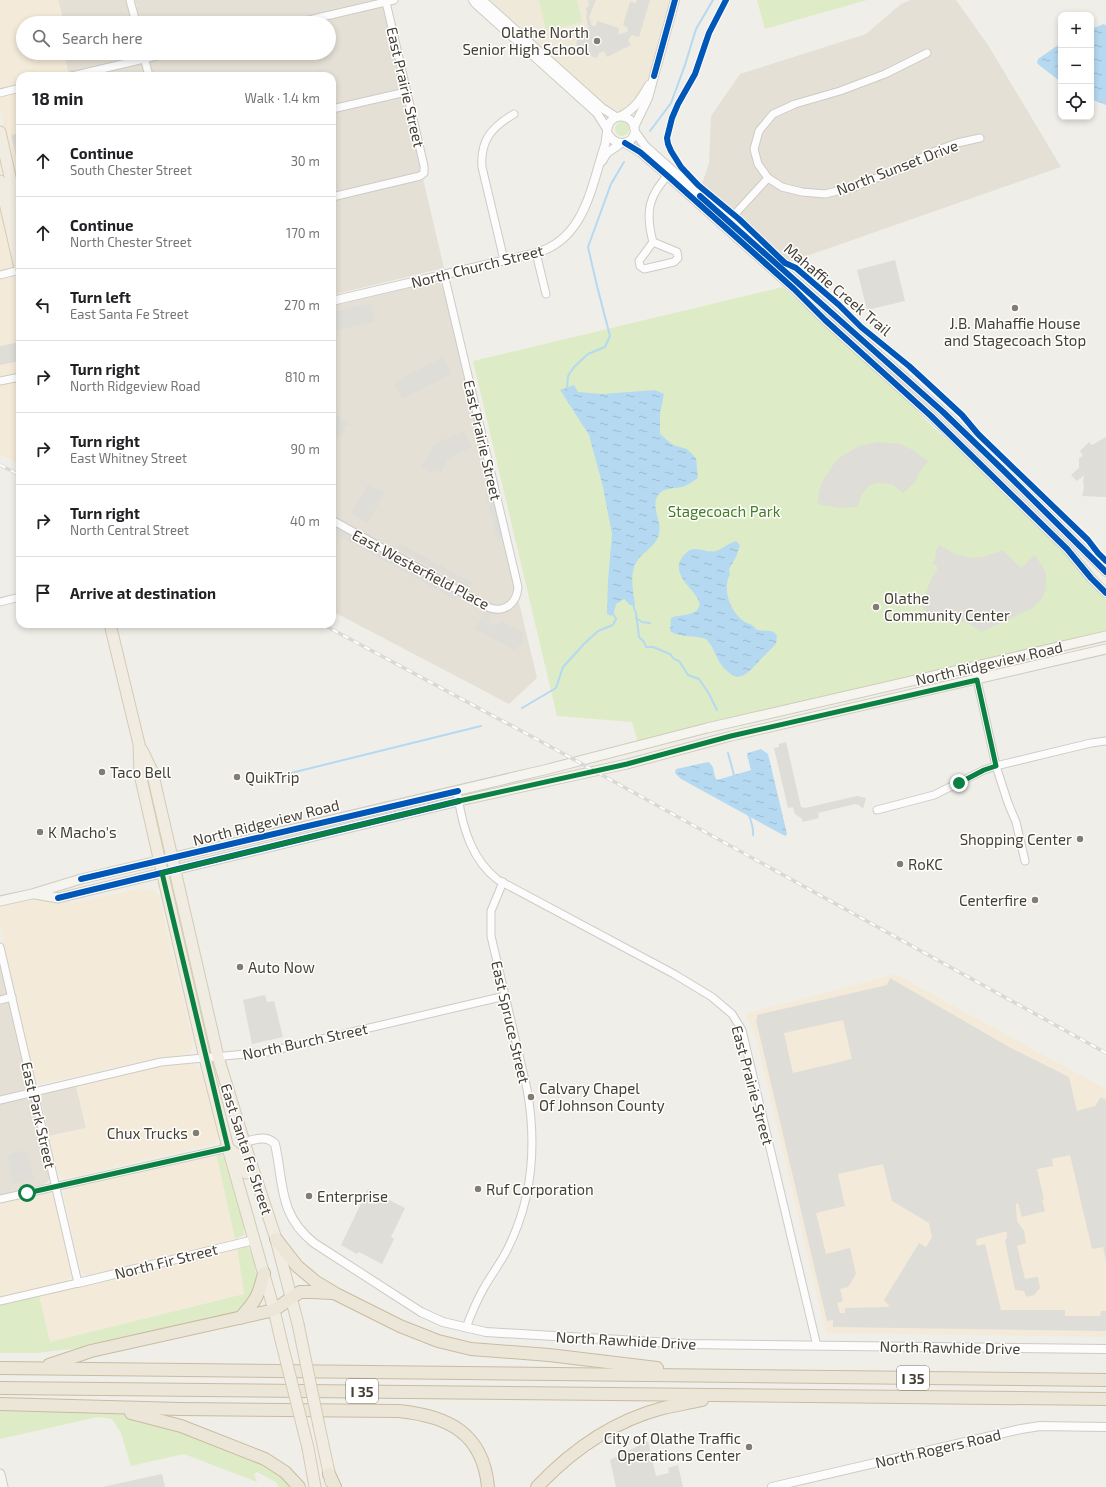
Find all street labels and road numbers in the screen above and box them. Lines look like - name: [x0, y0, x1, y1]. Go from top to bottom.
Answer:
- street label: East Prairie Street: [383, 25, 429, 149]
- street label: North Sunset Drive: [834, 135, 960, 199]
- street label: Mahaffie Creek Trail: [781, 239, 896, 339]
- street label: North Church Street: [409, 241, 545, 291]
- street label: East Prairie Street: [460, 378, 506, 502]
- street label: East Westerfield Place: [349, 525, 493, 613]
- street label: North Ridgeview Road: [914, 637, 1064, 689]
- street label: North Ridgeview Road: [191, 795, 341, 849]
- street label: East Spruce Street: [488, 959, 534, 1085]
- street label: North Burch Street: [241, 1019, 370, 1063]
- street label: East Prairie Street: [728, 1023, 778, 1147]
- street label: East Park Street: [18, 1060, 60, 1170]
- street label: East Santa Fe Street: [217, 1081, 277, 1217]
- street label: North Fir Street: [113, 1239, 220, 1282]
- street label: North Rawhide Drive: [555, 1327, 697, 1353]
- street label: North Rawhide Drive: [879, 1337, 1021, 1357]
- road number: I 35: [897, 1366, 929, 1390]
- road number: I 35: [346, 1379, 378, 1403]
- street label: North Rogers Road: [873, 1425, 1003, 1471]

